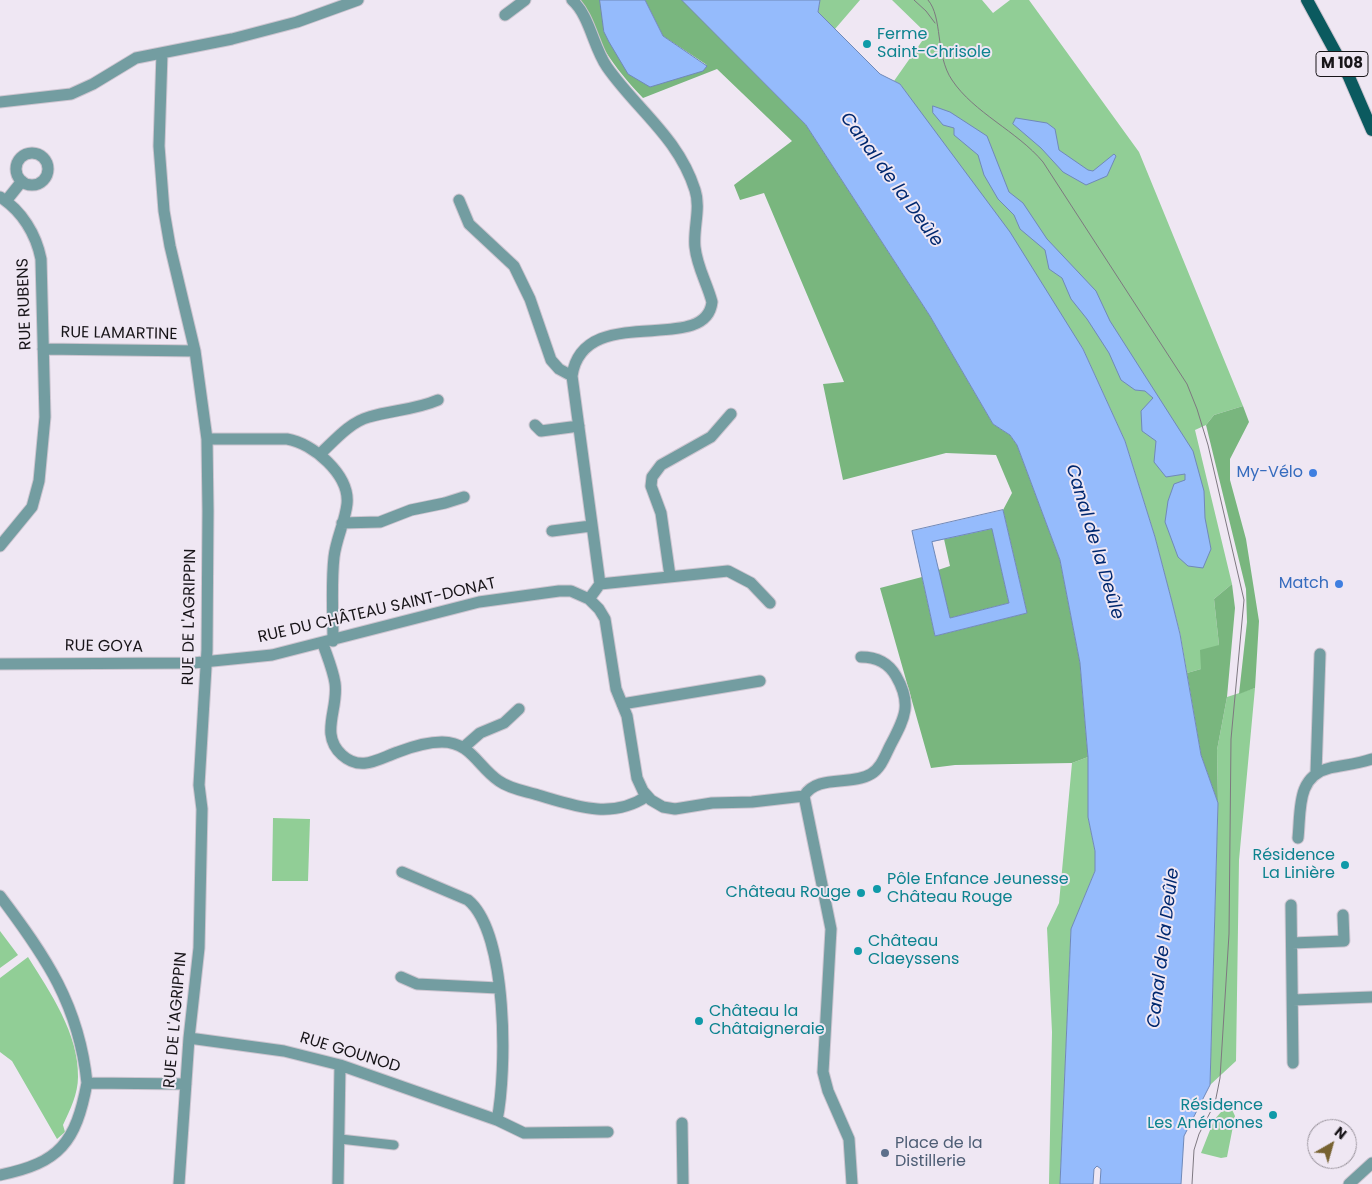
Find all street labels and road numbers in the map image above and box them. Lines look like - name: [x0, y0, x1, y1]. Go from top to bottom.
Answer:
- road number: M 108: [1316, 52, 1368, 76]
- street label: RUE RUBENS: [14, 258, 36, 350]
- street label: RUE LAMARTINE: [60, 323, 178, 345]
- street label: RUE DE L'AGRIPPIN: [179, 548, 201, 686]
- street label: RUE DU CHÂTEAU SAINT-DONAT: [256, 574, 498, 648]
- street label: RUE GOYA: [65, 637, 143, 657]
- street label: RUE DE L'AGRIPPIN: [160, 951, 192, 1089]
- street label: RUE GOUNOD: [297, 1029, 403, 1077]

